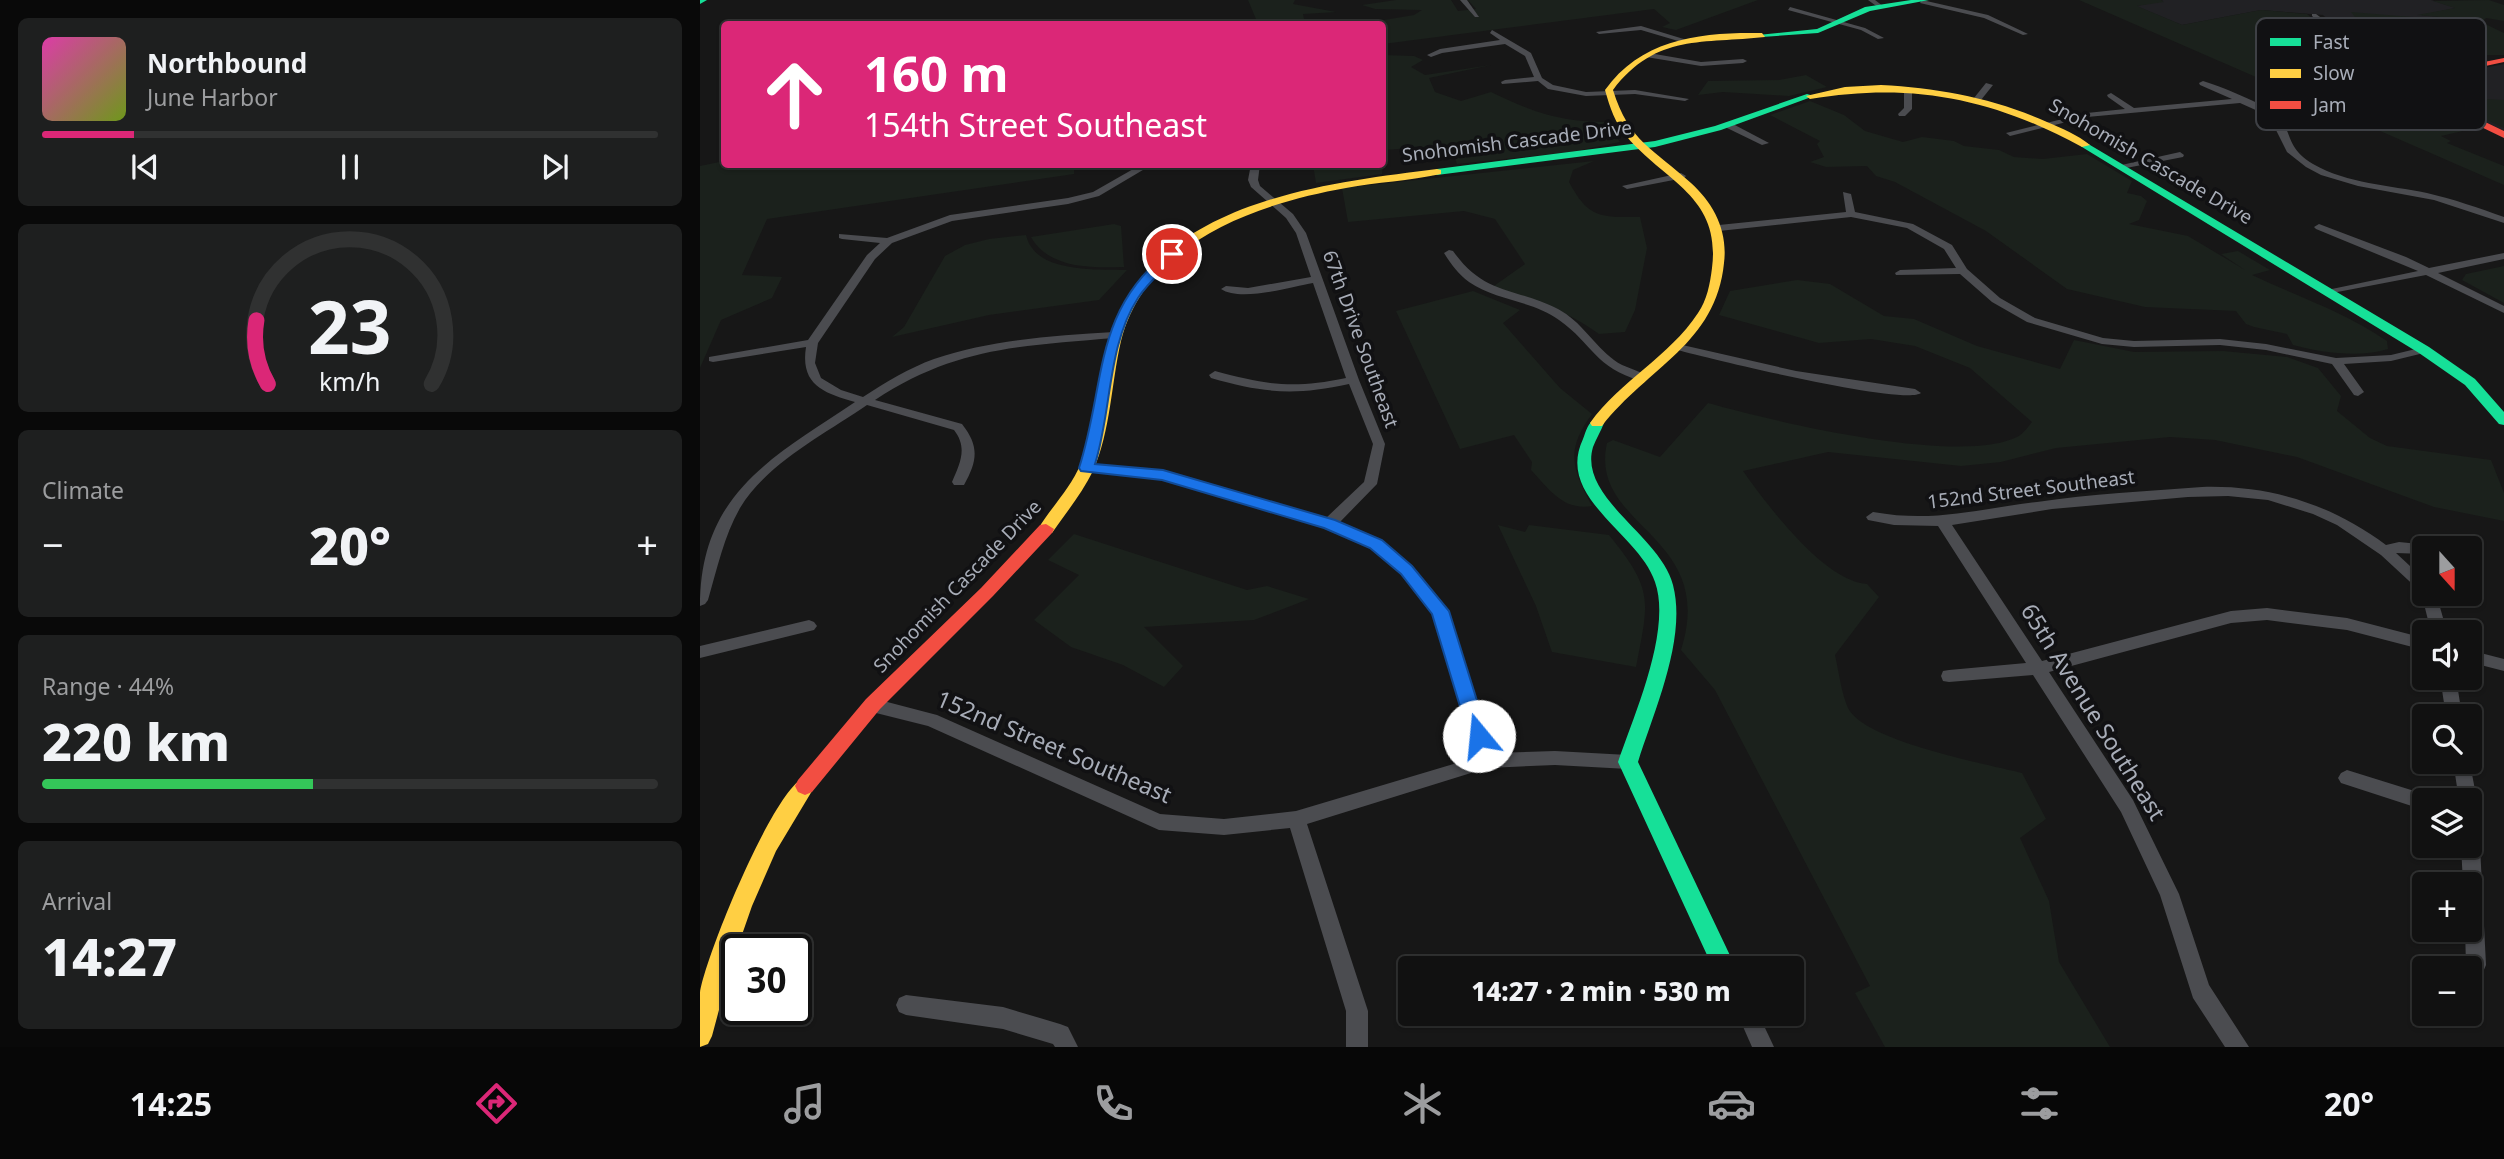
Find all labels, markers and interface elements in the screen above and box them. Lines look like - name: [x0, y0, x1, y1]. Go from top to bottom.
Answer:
- legend: [2256, 18, 2486, 130]
- text: Fast: [2313, 29, 2350, 55]
- text: 160 m: [864, 40, 1009, 106]
- text: Northbound: [147, 45, 307, 81]
- icon: ahead: [749, 49, 840, 140]
- text: Slow: [2313, 60, 2354, 86]
- text: June Harbor: [147, 81, 278, 113]
- street label: Snohomish Cascade Drive: [2044, 92, 2258, 230]
- text: Jam: [2311, 92, 2347, 118]
- text: 154th Street Southeast: [864, 103, 1207, 146]
- street label: Snohomish Cascade Drive: [1401, 114, 1633, 168]
- icon: previous: [126, 148, 164, 186]
- icon: pause: [331, 148, 369, 186]
- icon: next: [536, 148, 574, 186]
- pin: [1142, 224, 1202, 284]
- icon: arrive: [1153, 235, 1191, 273]
- street label: 67th Drive Southeast: [1317, 247, 1405, 431]
- text: 23: [308, 276, 392, 375]
- text: km/h: [319, 363, 381, 397]
- street label: 152nd Street Southeast: [1926, 463, 2136, 515]
- text: Climate: [42, 474, 124, 506]
- street label: Snohomish Cascade Drive: [867, 494, 1047, 678]
- text: 20°: [309, 509, 391, 580]
- text: −: [42, 518, 64, 570]
- text: +: [636, 518, 658, 570]
- north arrow: [2412, 536, 2482, 606]
- map controls: [2412, 536, 2482, 1026]
- street label: 65th Avenue Southeast: [2014, 597, 2174, 826]
- button: sound: [2412, 620, 2482, 690]
- text: Range · 44%: [42, 670, 174, 702]
- street label: 152nd Street Southeast: [932, 682, 1177, 810]
- position arrow: [1442, 699, 1516, 773]
- button: search: [2412, 704, 2482, 774]
- text: 220 km: [42, 705, 230, 776]
- button: layers: [2412, 788, 2482, 858]
- button: +: [2412, 872, 2482, 942]
- text: Arrival: [42, 885, 112, 917]
- text: 14:27: [42, 920, 177, 991]
- speed limit sign: 30: [721, 934, 812, 1025]
- button: −: [2412, 956, 2482, 1026]
- text: 14:27 · 2 min · 530 m: [1471, 973, 1731, 1009]
- icon: directions: [472, 1079, 521, 1128]
- icon: music: [780, 1079, 829, 1128]
- icon: phone: [1089, 1079, 1138, 1128]
- icon: climate: [1398, 1079, 1447, 1128]
- icon: car: [1707, 1079, 1756, 1128]
- icon: filters: [2015, 1079, 2064, 1128]
- text: 14:25: [130, 1082, 212, 1125]
- text: 20°: [2324, 1082, 2374, 1125]

